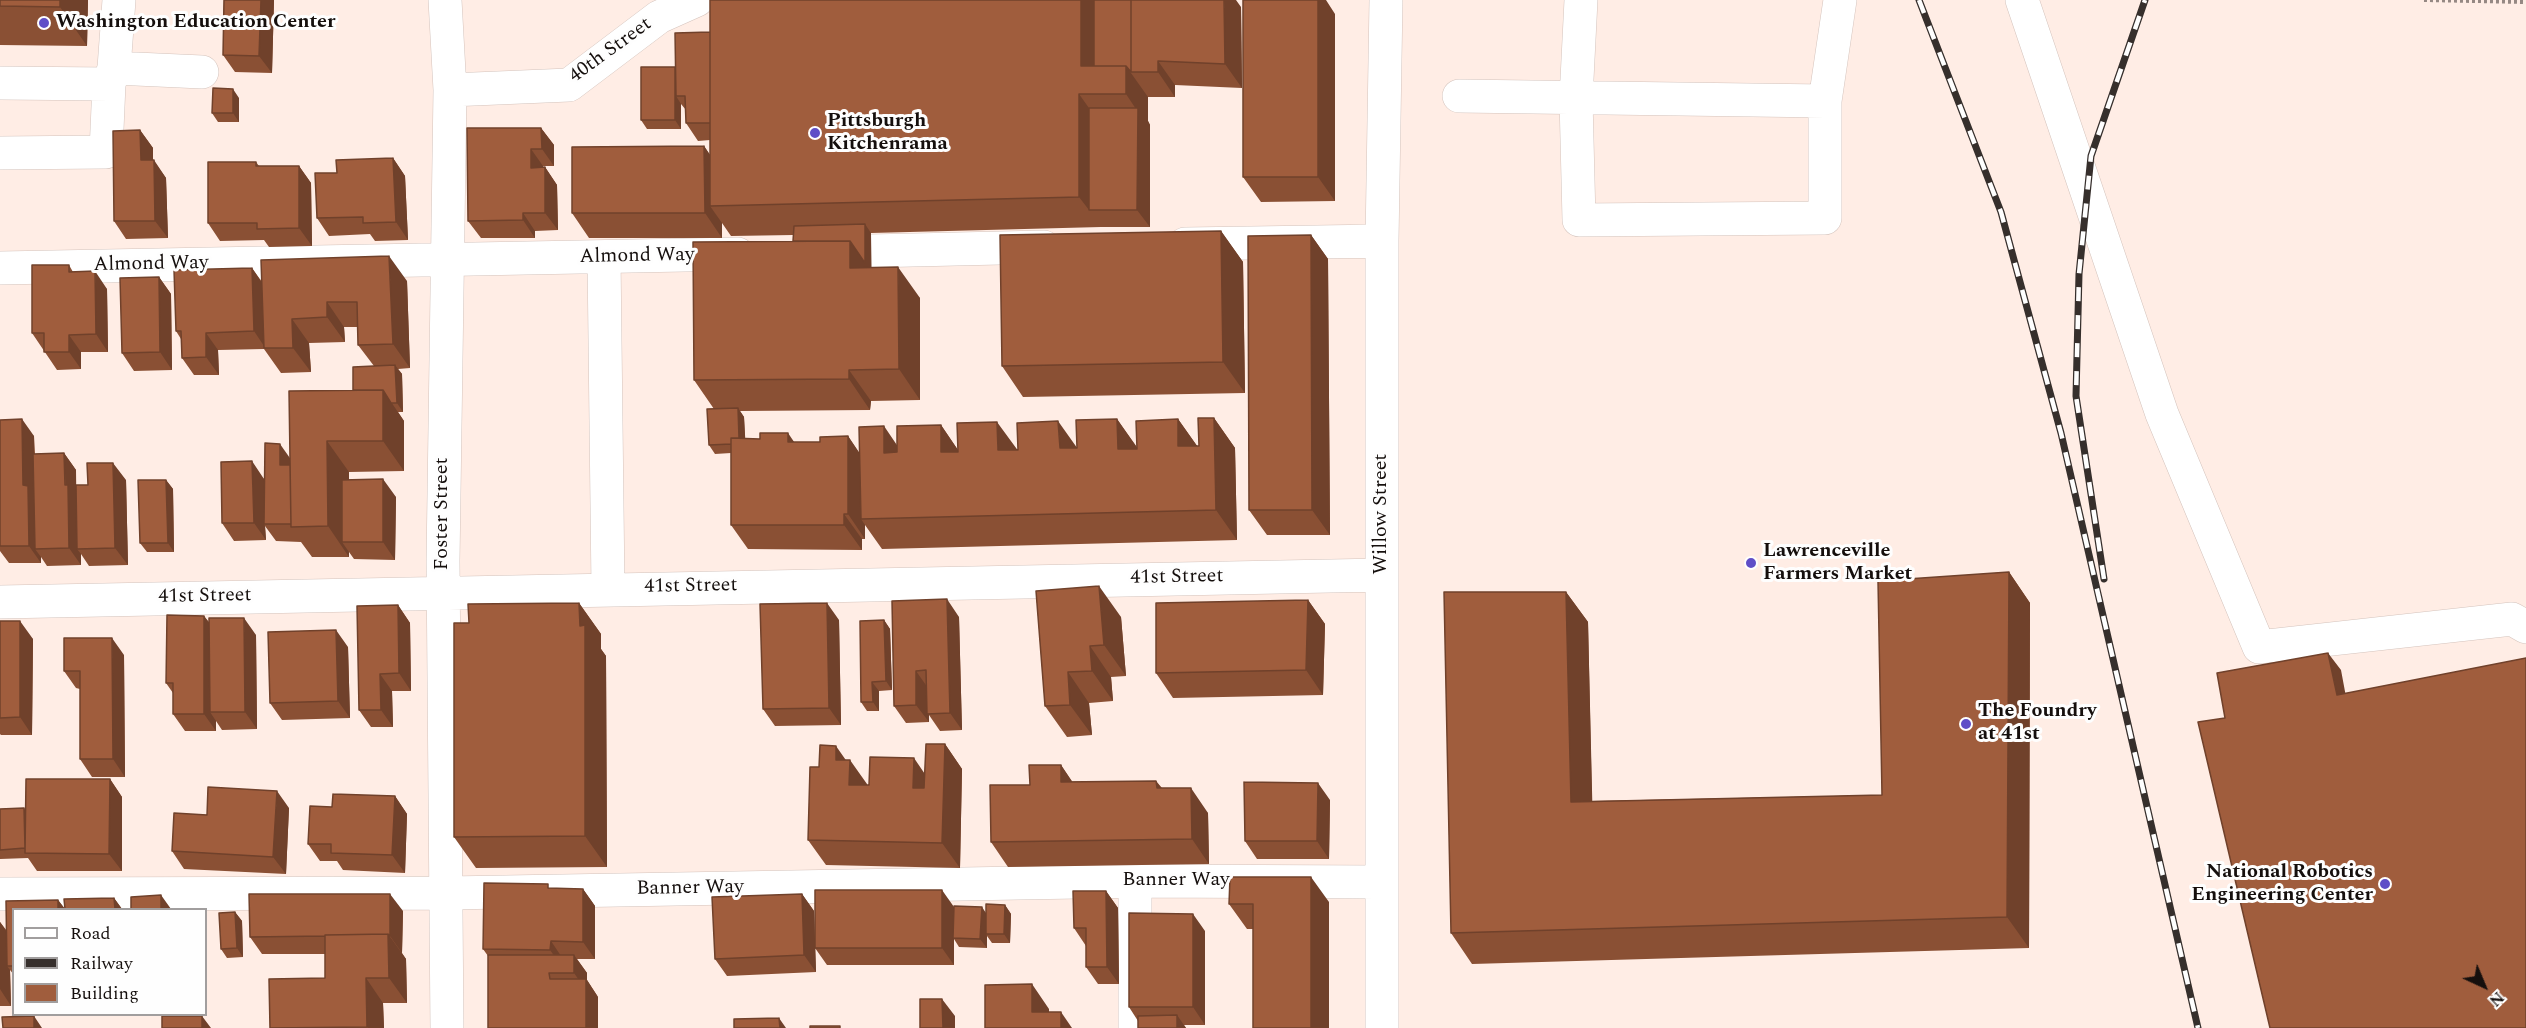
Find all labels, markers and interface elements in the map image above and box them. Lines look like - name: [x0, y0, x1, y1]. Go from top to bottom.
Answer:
- place label: Washington Education Center: [56, 11, 336, 35]
- street label: 40th Street: [565, 13, 657, 89]
- marker: Washington Education Center: [37, 16, 51, 30]
- place label: Pittsburgh Kitchenrama: [827, 110, 948, 157]
- marker: Pittsburgh Kitchenrama: [808, 126, 822, 140]
- street label: Almond Way: [579, 244, 695, 270]
- street label: Almond Way: [93, 252, 209, 278]
- street label: Willow Street: [1370, 454, 1394, 574]
- street label: Foster Street: [431, 457, 455, 571]
- place label: Lawrenceville Farmers Market: [1763, 540, 1912, 587]
- marker: Lawrenceville Farmers Market: [1744, 556, 1758, 570]
- street label: 41st Street: [1130, 565, 1224, 591]
- street label: 41st Street: [644, 574, 738, 600]
- street label: 41st Street: [158, 584, 252, 610]
- place label: The Foundry at 41st: [1978, 700, 2097, 747]
- marker: The Foundry at 41st: [1959, 717, 1973, 731]
- place label: National Robotics Engineering Center: [2191, 861, 2373, 908]
- street label: Banner Way: [1122, 869, 1230, 893]
- street label: Banner Way: [636, 876, 744, 902]
- marker: National Robotics Engineering Center: [2378, 877, 2392, 891]
- legend: [12, 908, 207, 1016]
- text: Road: [70, 920, 111, 947]
- text: Railway: [70, 950, 133, 977]
- north arrow: [2454, 956, 2514, 1016]
- text: Building: [70, 980, 139, 1007]
- text: N: [2483, 986, 2510, 1012]

